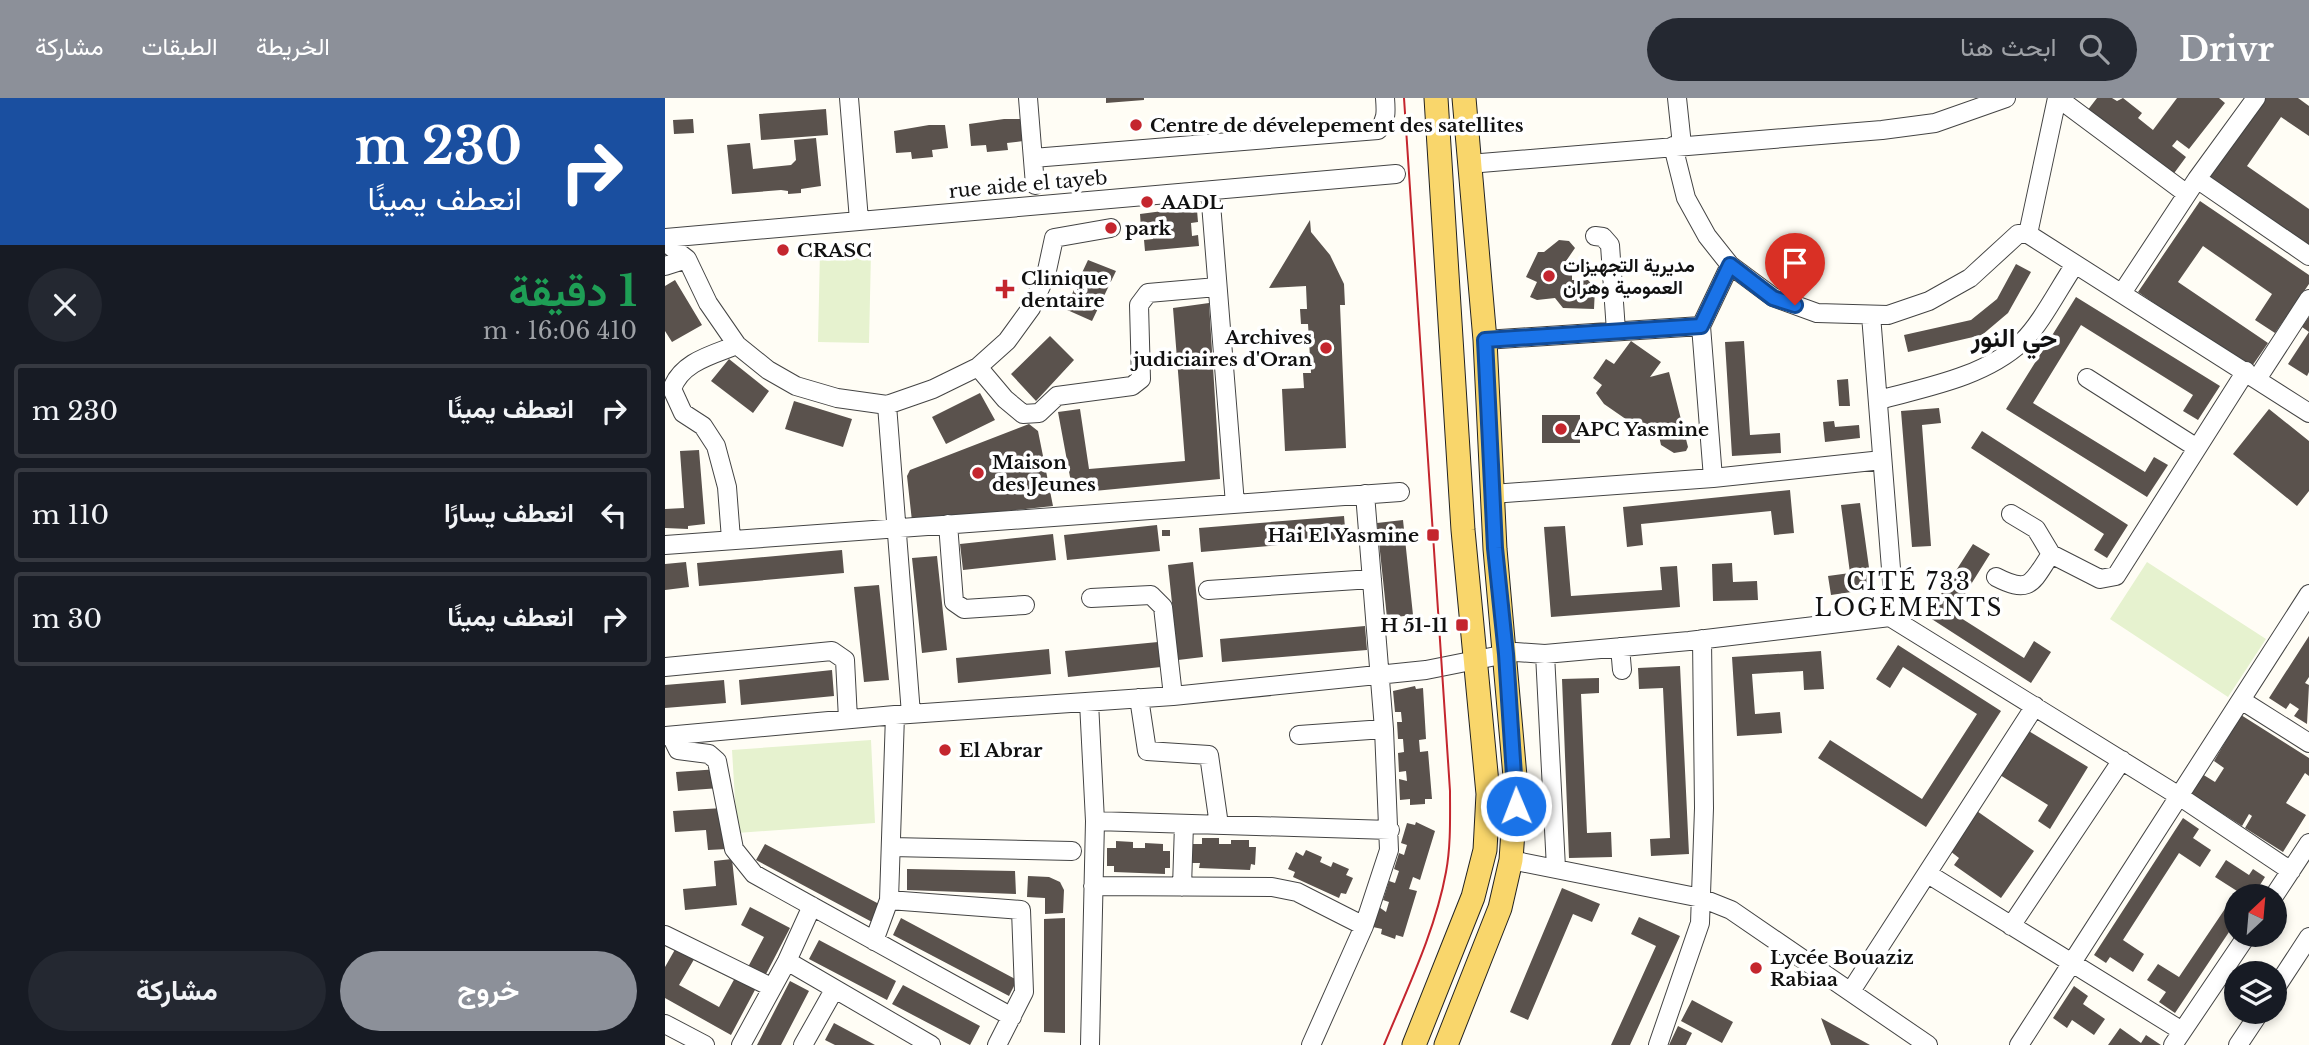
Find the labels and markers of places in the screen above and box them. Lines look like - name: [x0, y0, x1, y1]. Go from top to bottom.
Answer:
- place label: Centre de dévelepement des satellites: [1150, 114, 1524, 137]
- marker: Centre de dévelepement des satellites: [1128, 117, 1144, 133]
- place label: AADL: [1160, 191, 1224, 214]
- marker: AADL: [1139, 194, 1155, 210]
- place label: park: [1125, 217, 1172, 240]
- marker: park: [1103, 220, 1119, 236]
- pin: [1765, 233, 1825, 305]
- place label: CRASC: [797, 239, 872, 262]
- marker: CRASC: [775, 242, 791, 258]
- place label: مديرية التجهيزات العمومية وهران: [1563, 254, 1695, 300]
- place label: Clinique dentaire: [1021, 267, 1108, 312]
- marker: مديرية التجهيزات العمومية وهران: [1541, 268, 1557, 284]
- marker: Clinique dentaire: [995, 279, 1015, 299]
- place label: Archives judiciaires d'Oran: [1130, 326, 1312, 371]
- marker: Archives judiciaires d'Oran: [1318, 340, 1334, 356]
- place label: APC Yasmine: [1574, 418, 1709, 441]
- marker: APC Yasmine: [1553, 421, 1569, 437]
- place label: Maison des Jeunes: [992, 451, 1096, 496]
- marker: Maison des Jeunes: [970, 465, 986, 481]
- place label: Hai El Yasmine: [1267, 524, 1419, 547]
- marker: Hai El Yasmine: [1425, 527, 1441, 543]
- place label: H 51-11: [1380, 614, 1448, 637]
- marker: H 51-11: [1454, 617, 1470, 633]
- place label: El Abrar: [959, 739, 1043, 762]
- marker: El Abrar: [937, 742, 953, 758]
- place label: Lycée Bouaziz Rabiaa: [1770, 946, 1914, 991]
- marker: Lycée Bouaziz Rabiaa: [1748, 960, 1764, 976]

